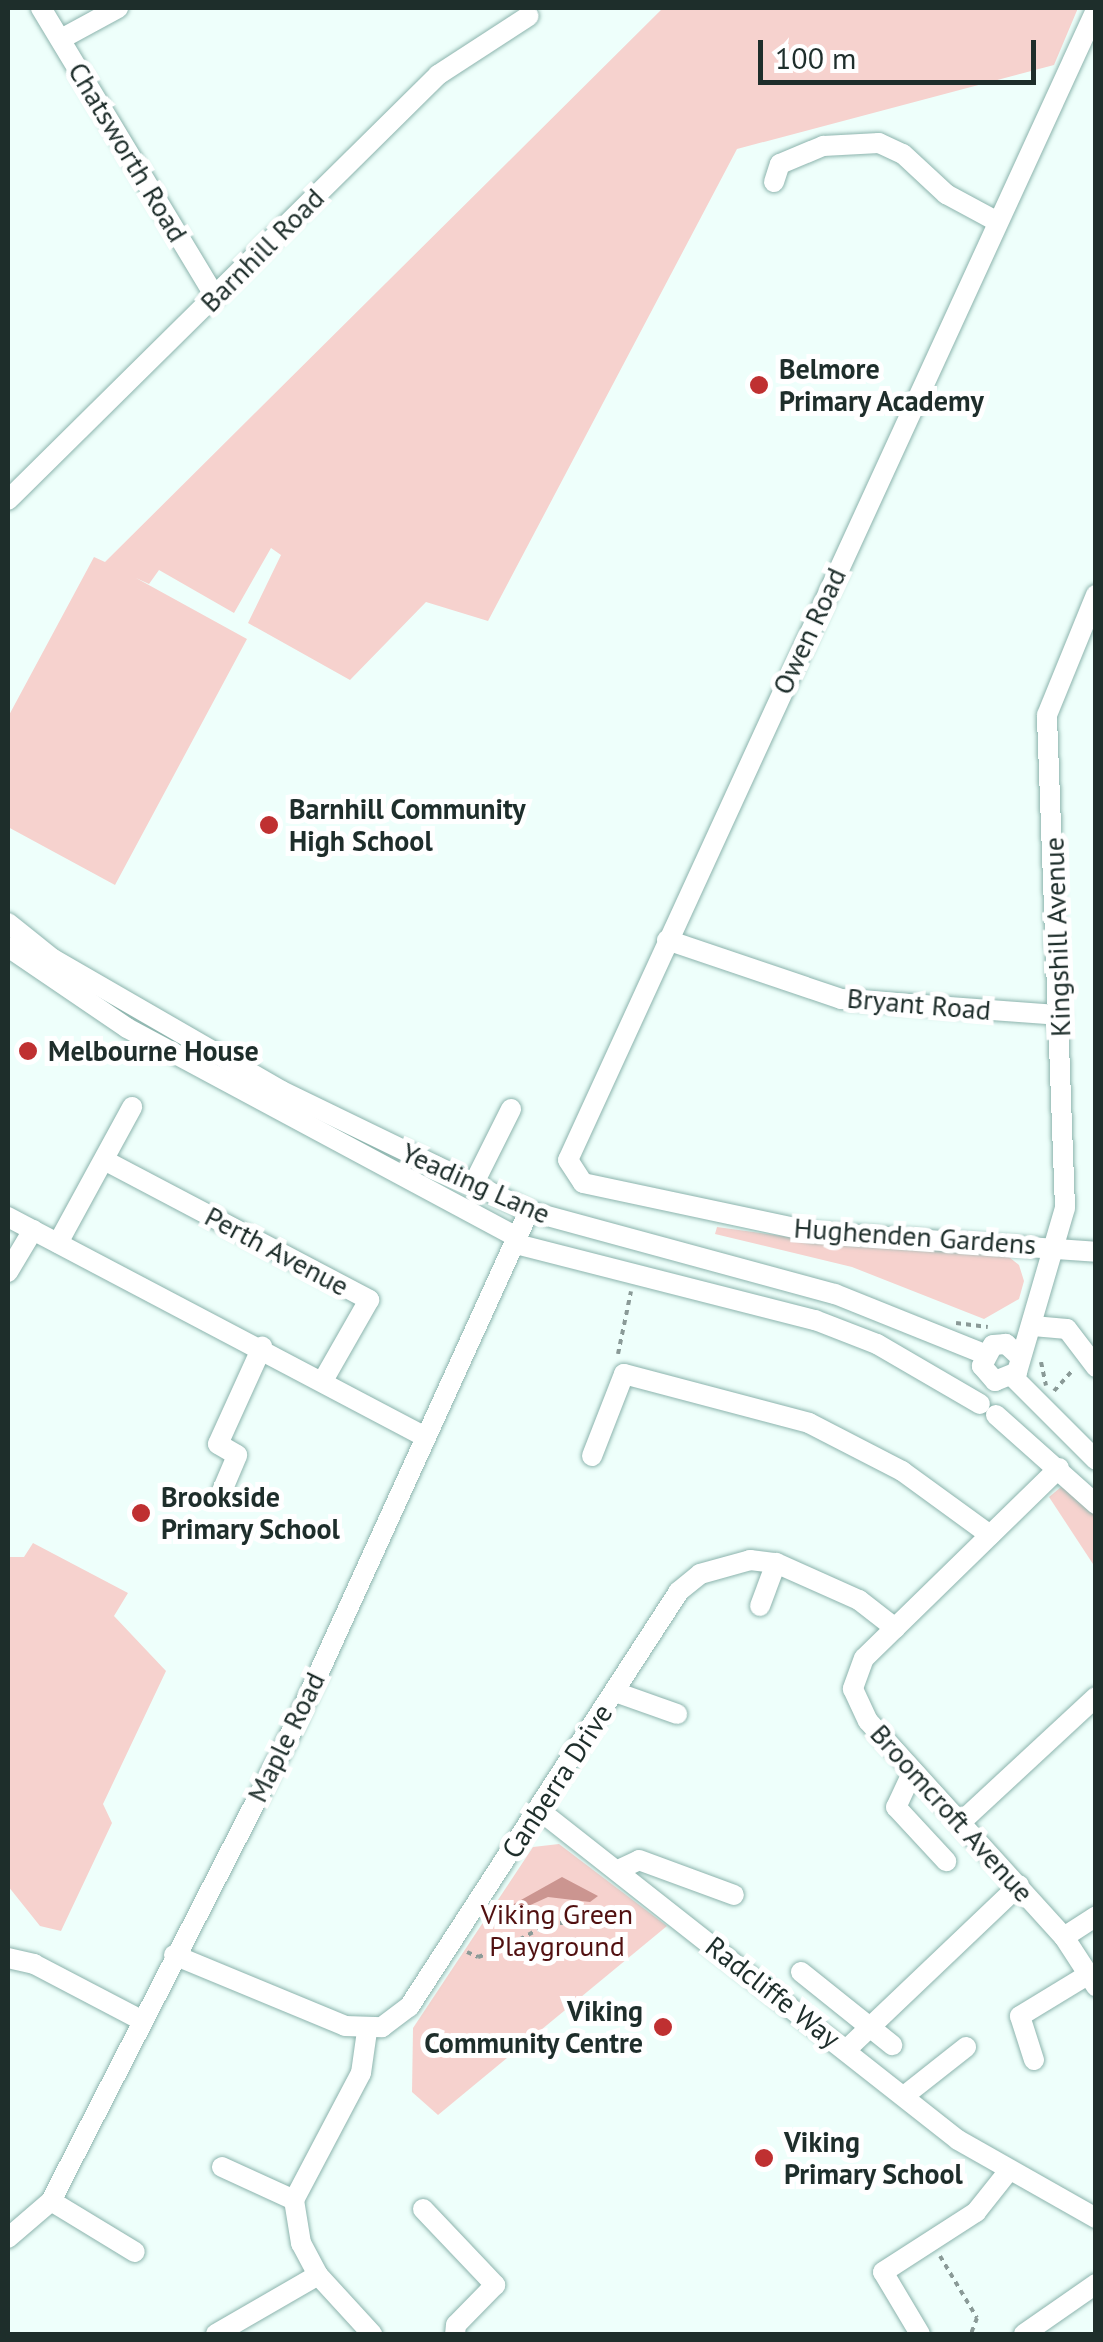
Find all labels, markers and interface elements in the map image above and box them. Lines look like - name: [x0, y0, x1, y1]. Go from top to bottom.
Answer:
- scale bar: [763, 20, 1040, 82]
- text: 100 m: [775, 38, 856, 77]
- street label: Chatsworth Road: [61, 56, 195, 248]
- street label: Barnhill Road: [193, 181, 331, 319]
- place label: Belmore Primary Academy: [779, 352, 986, 418]
- marker: Belmore Primary Academy: [748, 374, 770, 396]
- street label: Owen Road: [765, 562, 853, 700]
- place label: Barnhill Community High School: [289, 792, 526, 858]
- marker: Barnhill Community High School: [258, 814, 280, 836]
- street label: Kingshill Avenue: [1037, 836, 1077, 1038]
- street label: Bryant Road: [846, 981, 992, 1027]
- place label: Melbourne House: [48, 1034, 259, 1068]
- marker: Melbourne House: [17, 1040, 39, 1062]
- street label: Yeading Lane: [396, 1135, 556, 1231]
- street label: Perth Avenue: [199, 1199, 355, 1303]
- street label: Hughenden Gardens: [793, 1211, 1037, 1261]
- place label: Brookside Primary School: [161, 1480, 341, 1546]
- marker: Brookside Primary School: [130, 1502, 152, 1524]
- street label: Maple Road: [240, 1667, 332, 1807]
- street label: Canberra Drive: [495, 1698, 619, 1864]
- street label: Broomcroft Avenue: [863, 1717, 1041, 1909]
- park label: Viking Green Playground: [481, 1897, 633, 1963]
- street label: Radcliffe Way: [699, 1929, 847, 2055]
- place label: Viking Community Centre: [423, 1994, 643, 2060]
- marker: Viking Community Centre: [652, 2016, 674, 2038]
- place label: Viking Primary School: [784, 2125, 964, 2191]
- marker: Viking Primary School: [753, 2147, 775, 2169]

